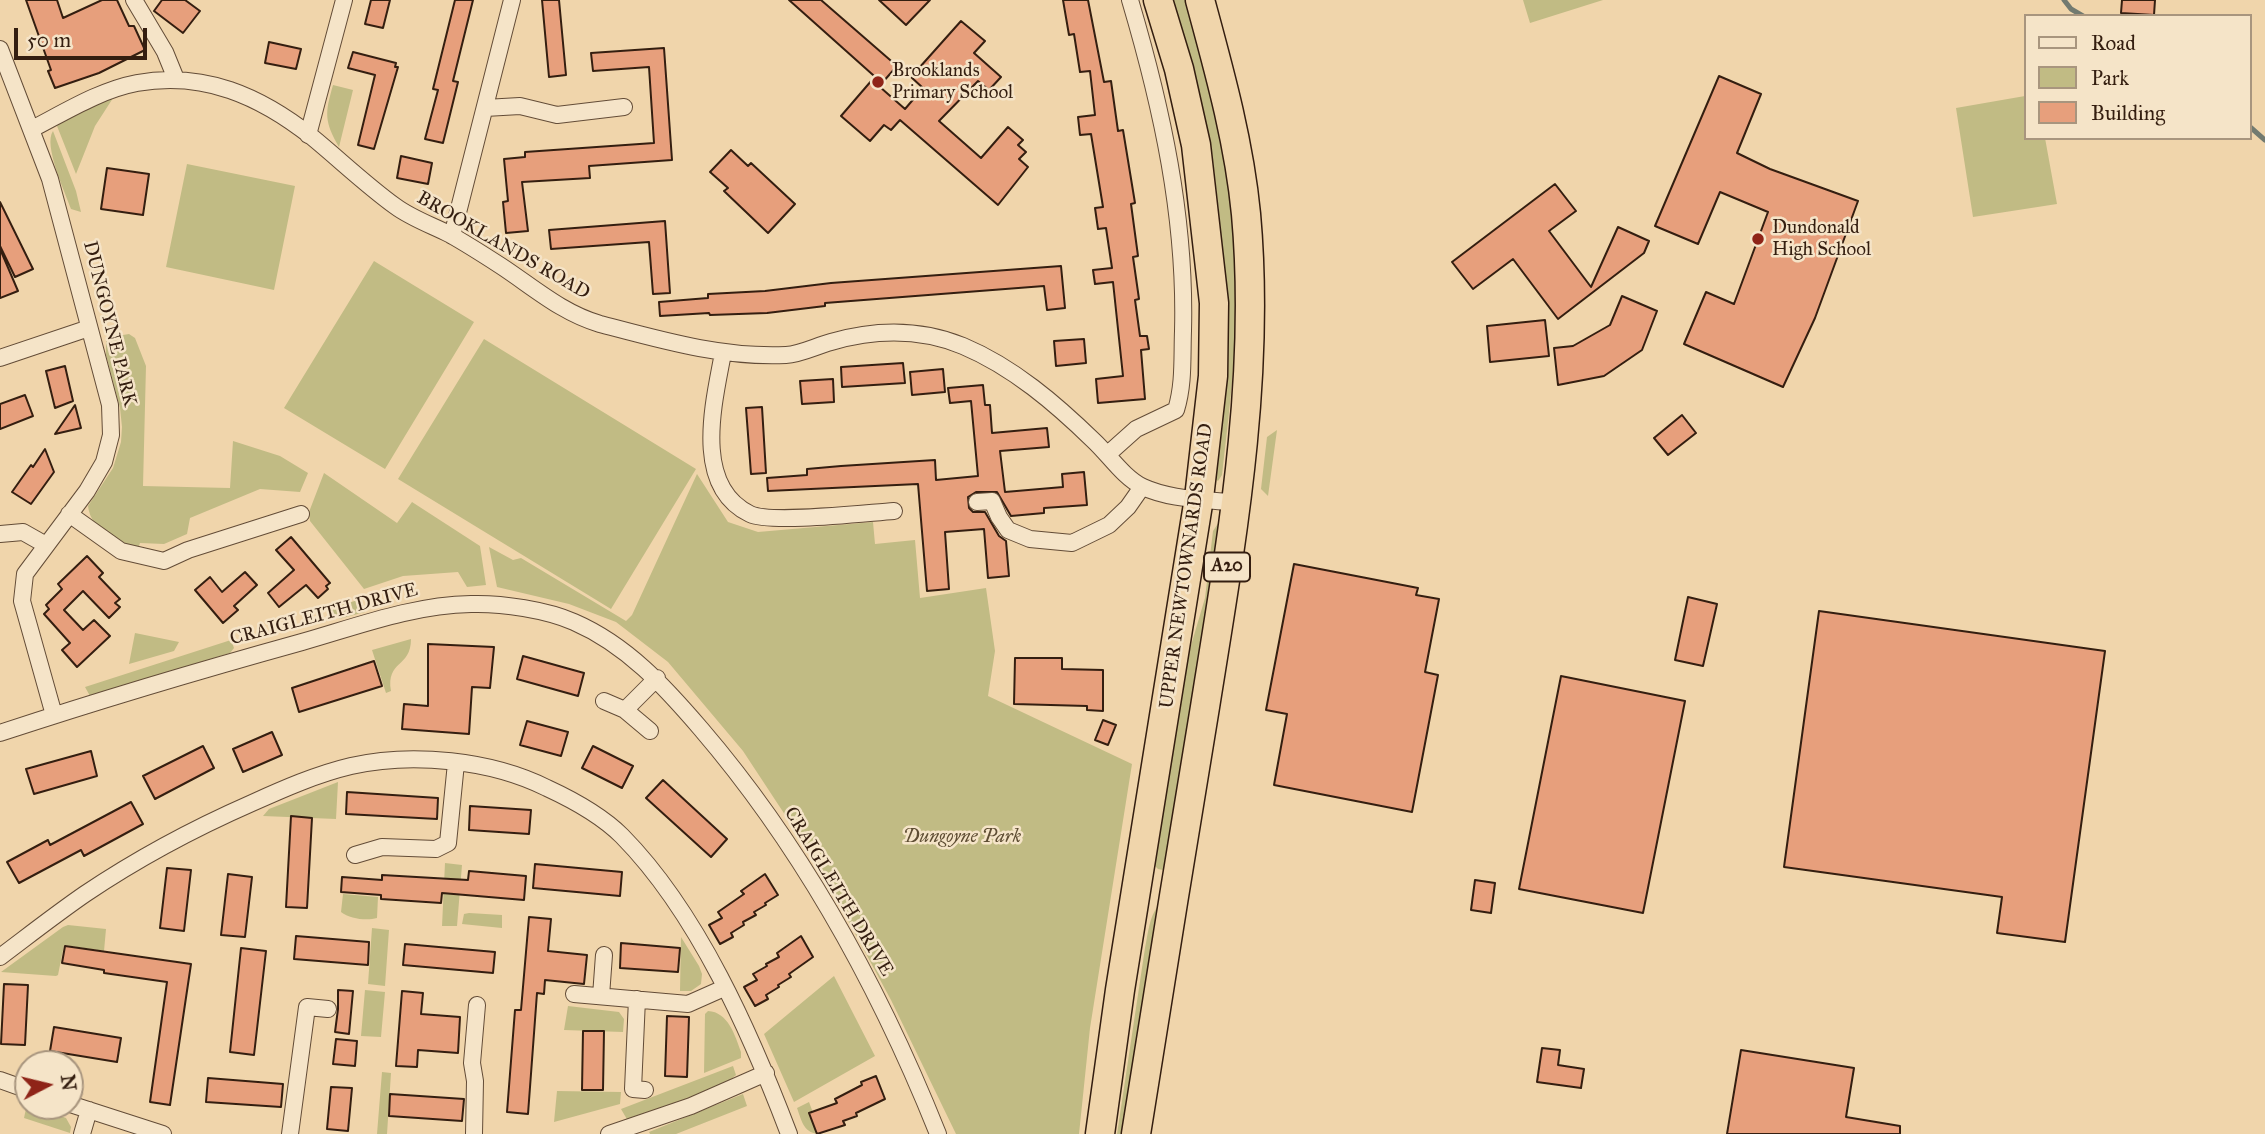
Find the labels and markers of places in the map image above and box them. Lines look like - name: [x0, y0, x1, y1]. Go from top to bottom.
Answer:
- place label: Brooklands Primary School: [892, 60, 1013, 104]
- marker: Brooklands Primary School: [870, 74, 886, 90]
- place label: Dundonald High School: [1772, 217, 1871, 261]
- marker: Dundonald High School: [1750, 231, 1766, 247]

